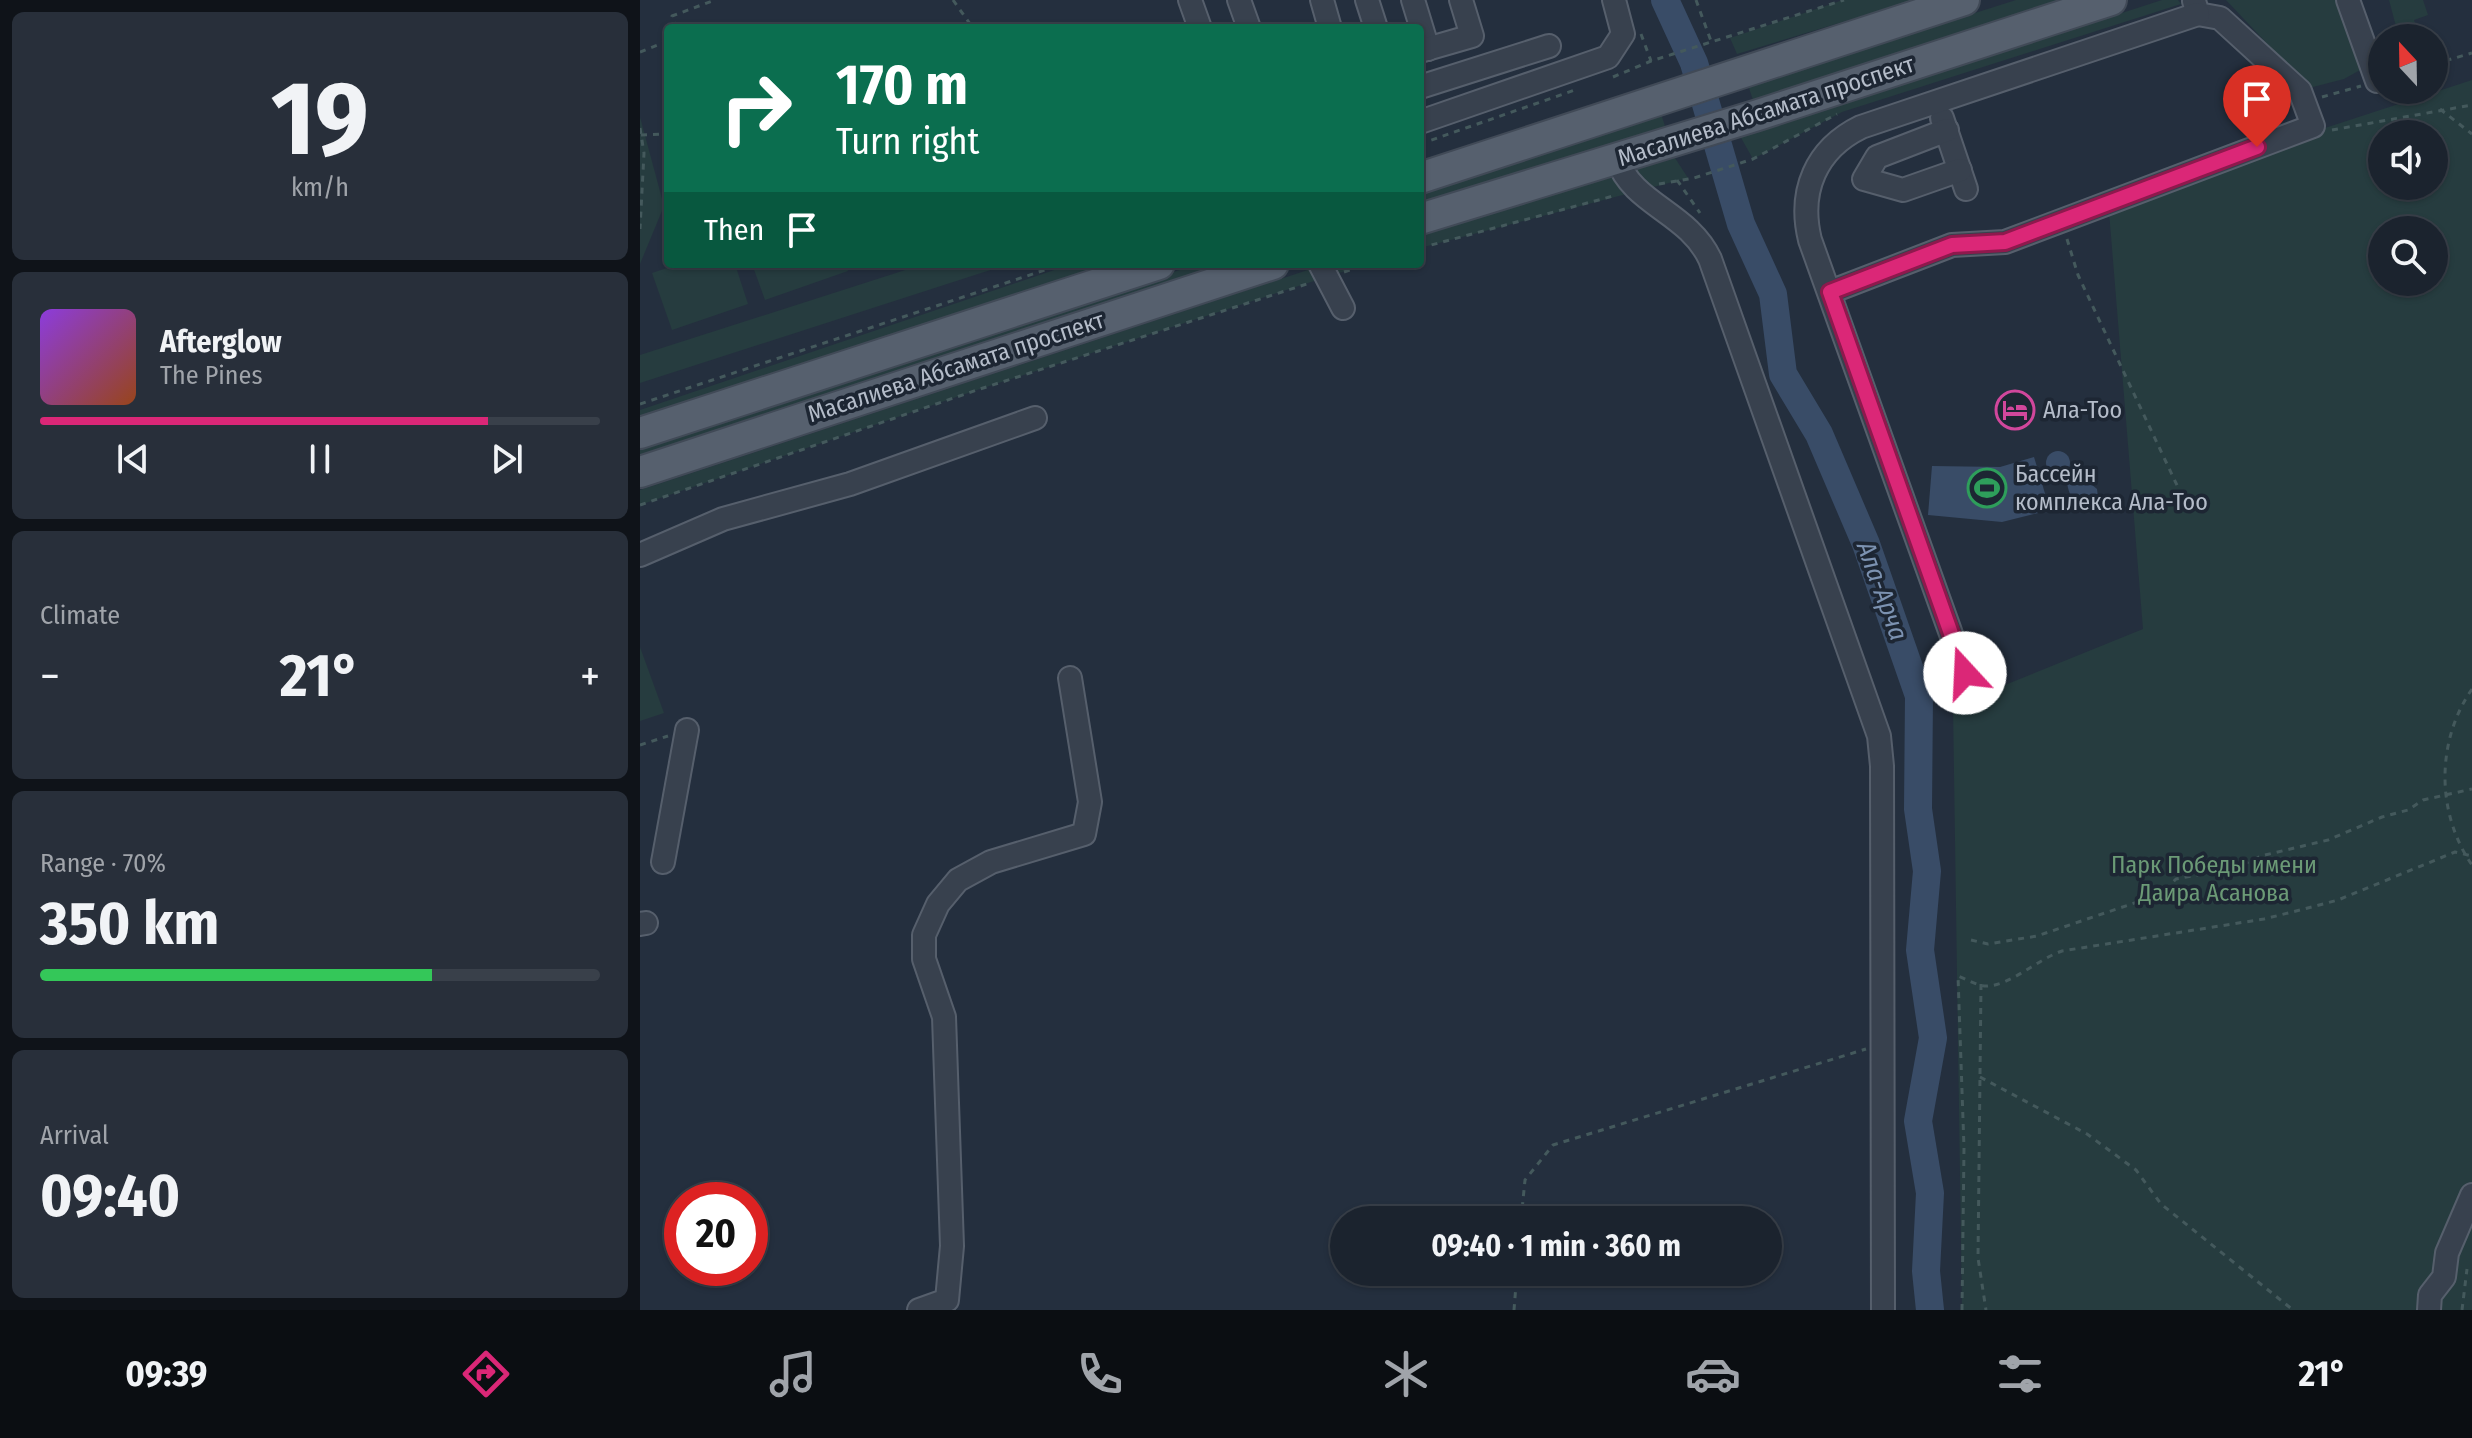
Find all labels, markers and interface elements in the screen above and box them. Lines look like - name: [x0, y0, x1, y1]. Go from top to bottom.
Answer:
- north arrow: [2368, 24, 2448, 104]
- map controls: [2368, 24, 2448, 296]
- street label: Масалиева Абсамата проспект: [1614, 50, 1918, 172]
- text: 170 m: [836, 52, 968, 119]
- icon: right: [704, 56, 808, 160]
- text: 19: [271, 57, 369, 182]
- pin: [2223, 65, 2291, 147]
- icon: arrive: [2235, 77, 2279, 121]
- text: Turn right: [836, 120, 979, 164]
- button: sound: [2368, 120, 2448, 200]
- text: km/h: [291, 172, 349, 203]
- icon: arrive: [780, 208, 824, 252]
- text: Then: [704, 212, 764, 248]
- button: search: [2368, 216, 2448, 296]
- street label: Масалиева Абсамата проспект: [804, 306, 1108, 428]
- text: Afterglow: [160, 324, 282, 360]
- text: The Pines: [160, 360, 263, 391]
- hotel icon: Ала-Тоо: [1994, 389, 2036, 431]
- place label: Ала-Тоо: [2043, 396, 2122, 424]
- icon: previous: [111, 437, 155, 481]
- icon: pause: [298, 437, 342, 481]
- icon: next: [485, 437, 529, 481]
- place label: Бассейн комплекса Ала-Тоо: [2015, 460, 2208, 516]
- sports icon: Бассейн комплекса Ала-Тоо: [1966, 467, 2008, 509]
- water label: Ала-Арча: [1849, 536, 1914, 645]
- text: Climate: [40, 600, 120, 631]
- position arrow: [1923, 631, 2007, 715]
- text: 21°: [280, 640, 360, 712]
- text: −: [40, 650, 60, 703]
- text: +: [580, 650, 600, 703]
- text: Range · 70%: [40, 848, 166, 879]
- park label: Парк Победы имени Даира Асанова: [2111, 851, 2317, 907]
- text: 350 km: [40, 888, 219, 960]
- text: Arrival: [40, 1120, 109, 1151]
- text: 09:40: [40, 1160, 180, 1232]
- speed limit sign: 20: [664, 1182, 768, 1286]
- text: 09:40 · 1 min · 360 m: [1431, 1228, 1681, 1264]
- icon: directions: [458, 1346, 514, 1402]
- icon: music: [765, 1346, 821, 1402]
- icon: phone: [1072, 1346, 1128, 1402]
- icon: climate: [1378, 1346, 1434, 1402]
- icon: car: [1685, 1346, 1741, 1402]
- icon: filters: [1992, 1346, 2048, 1402]
- text: 09:39: [125, 1352, 207, 1396]
- text: 21°: [2298, 1352, 2347, 1396]

